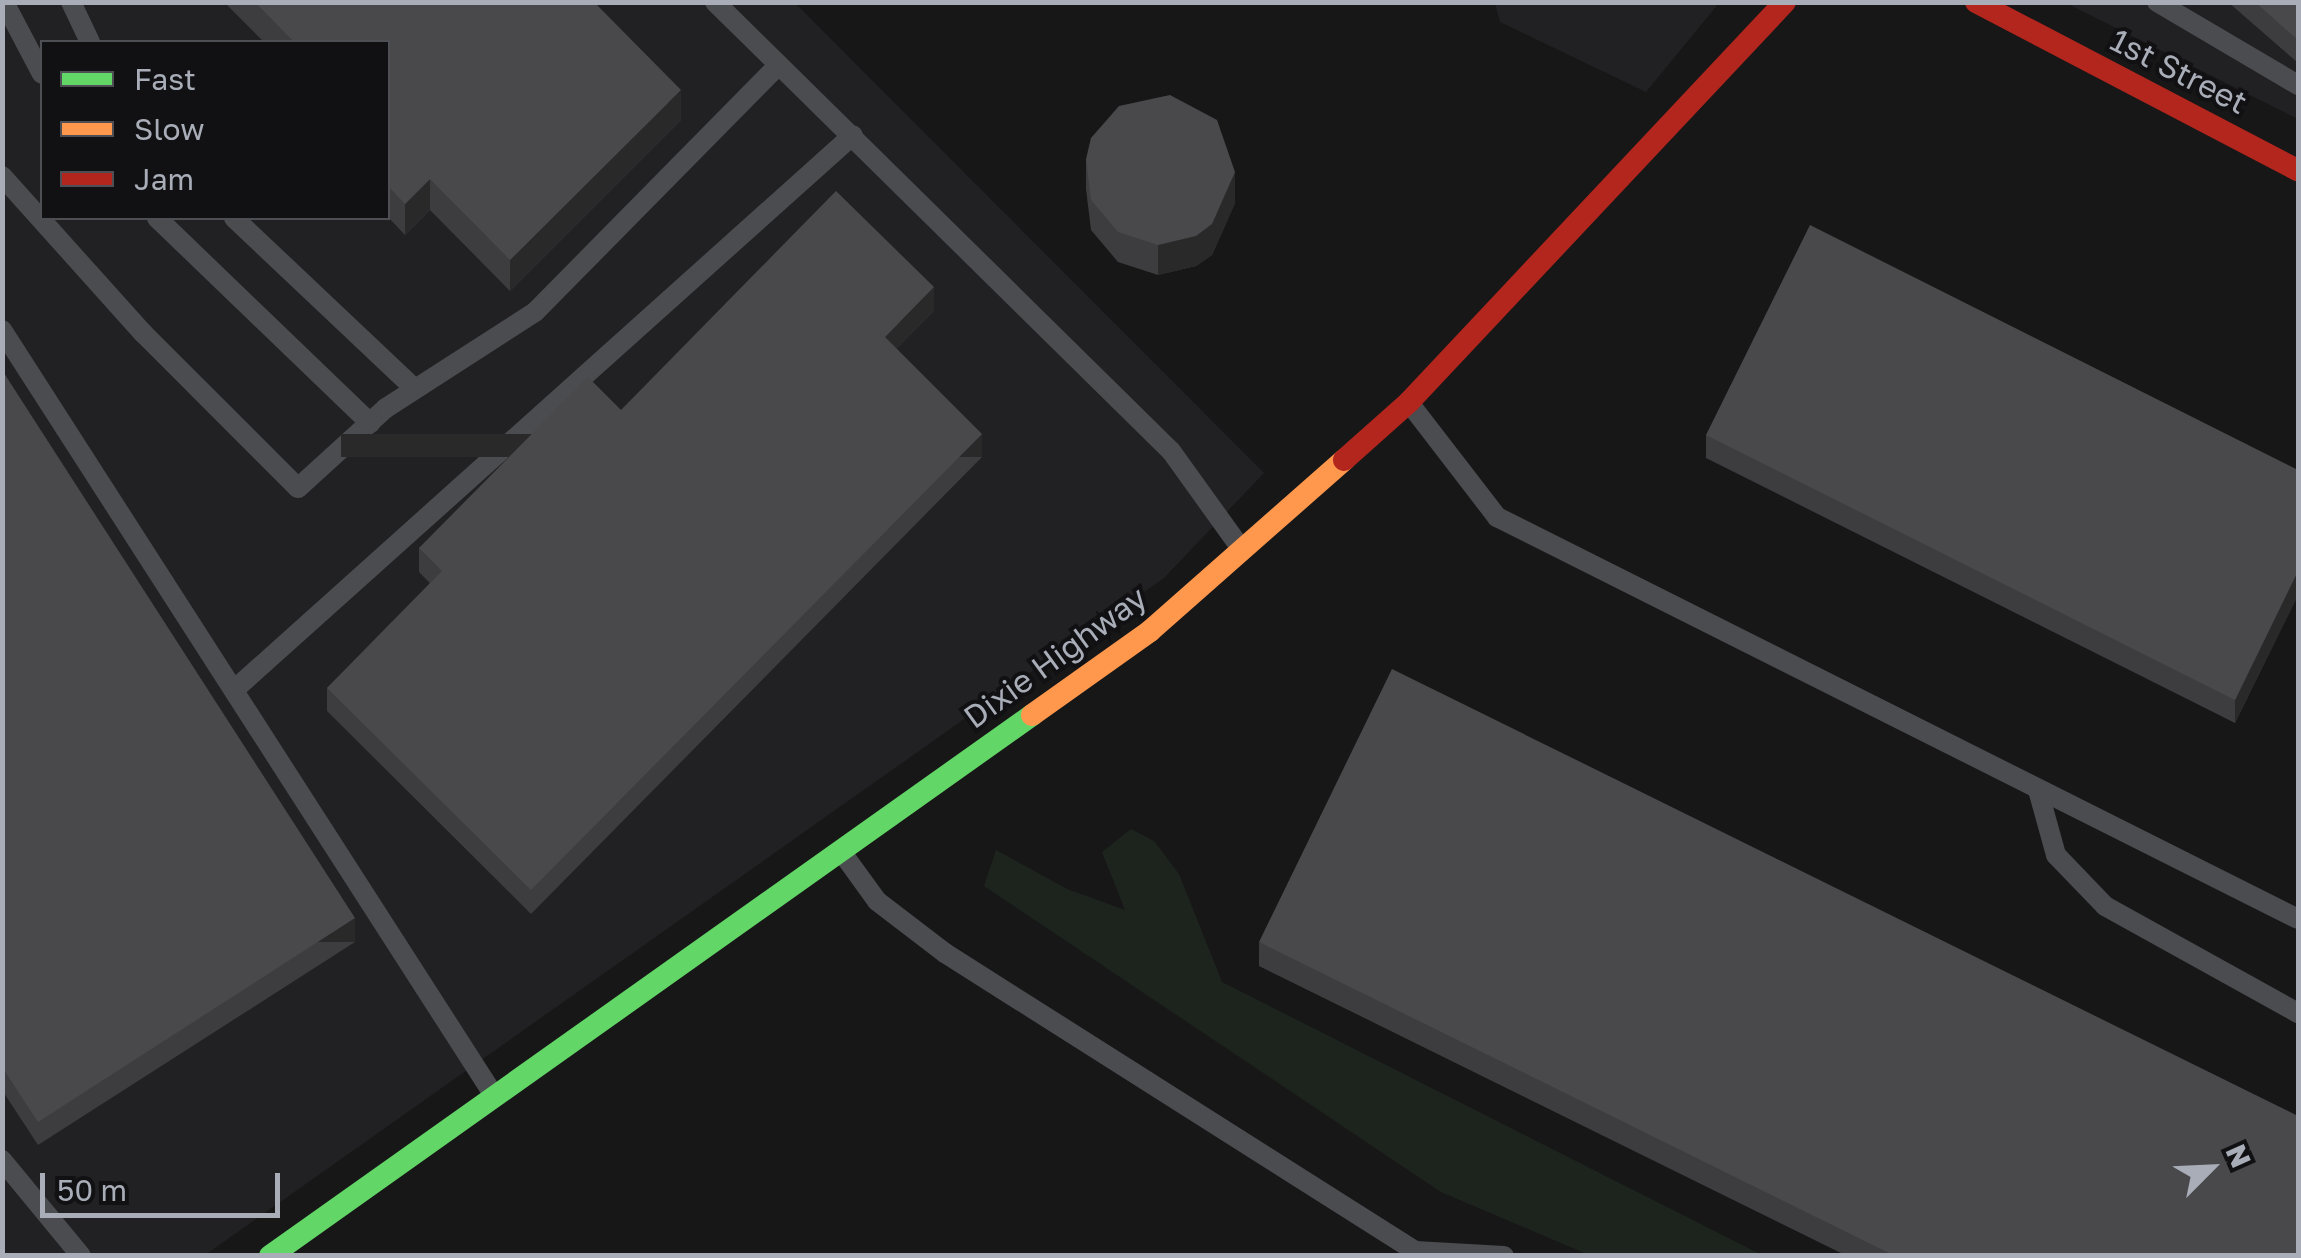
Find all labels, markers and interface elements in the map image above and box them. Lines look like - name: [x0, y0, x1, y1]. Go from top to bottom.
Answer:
- street label: 1st Street: [2104, 20, 2254, 122]
- legend: [40, 40, 390, 220]
- text: Fast: [134, 61, 196, 97]
- text: Slow: [134, 111, 205, 147]
- text: Jam: [134, 161, 194, 197]
- street label: Dixie Highway: [956, 578, 1154, 736]
- north arrow: [2161, 1118, 2261, 1218]
- text: N: [2219, 1139, 2258, 1172]
- scale bar: [45, 1153, 285, 1215]
- text: 50 m: [57, 1172, 127, 1208]

